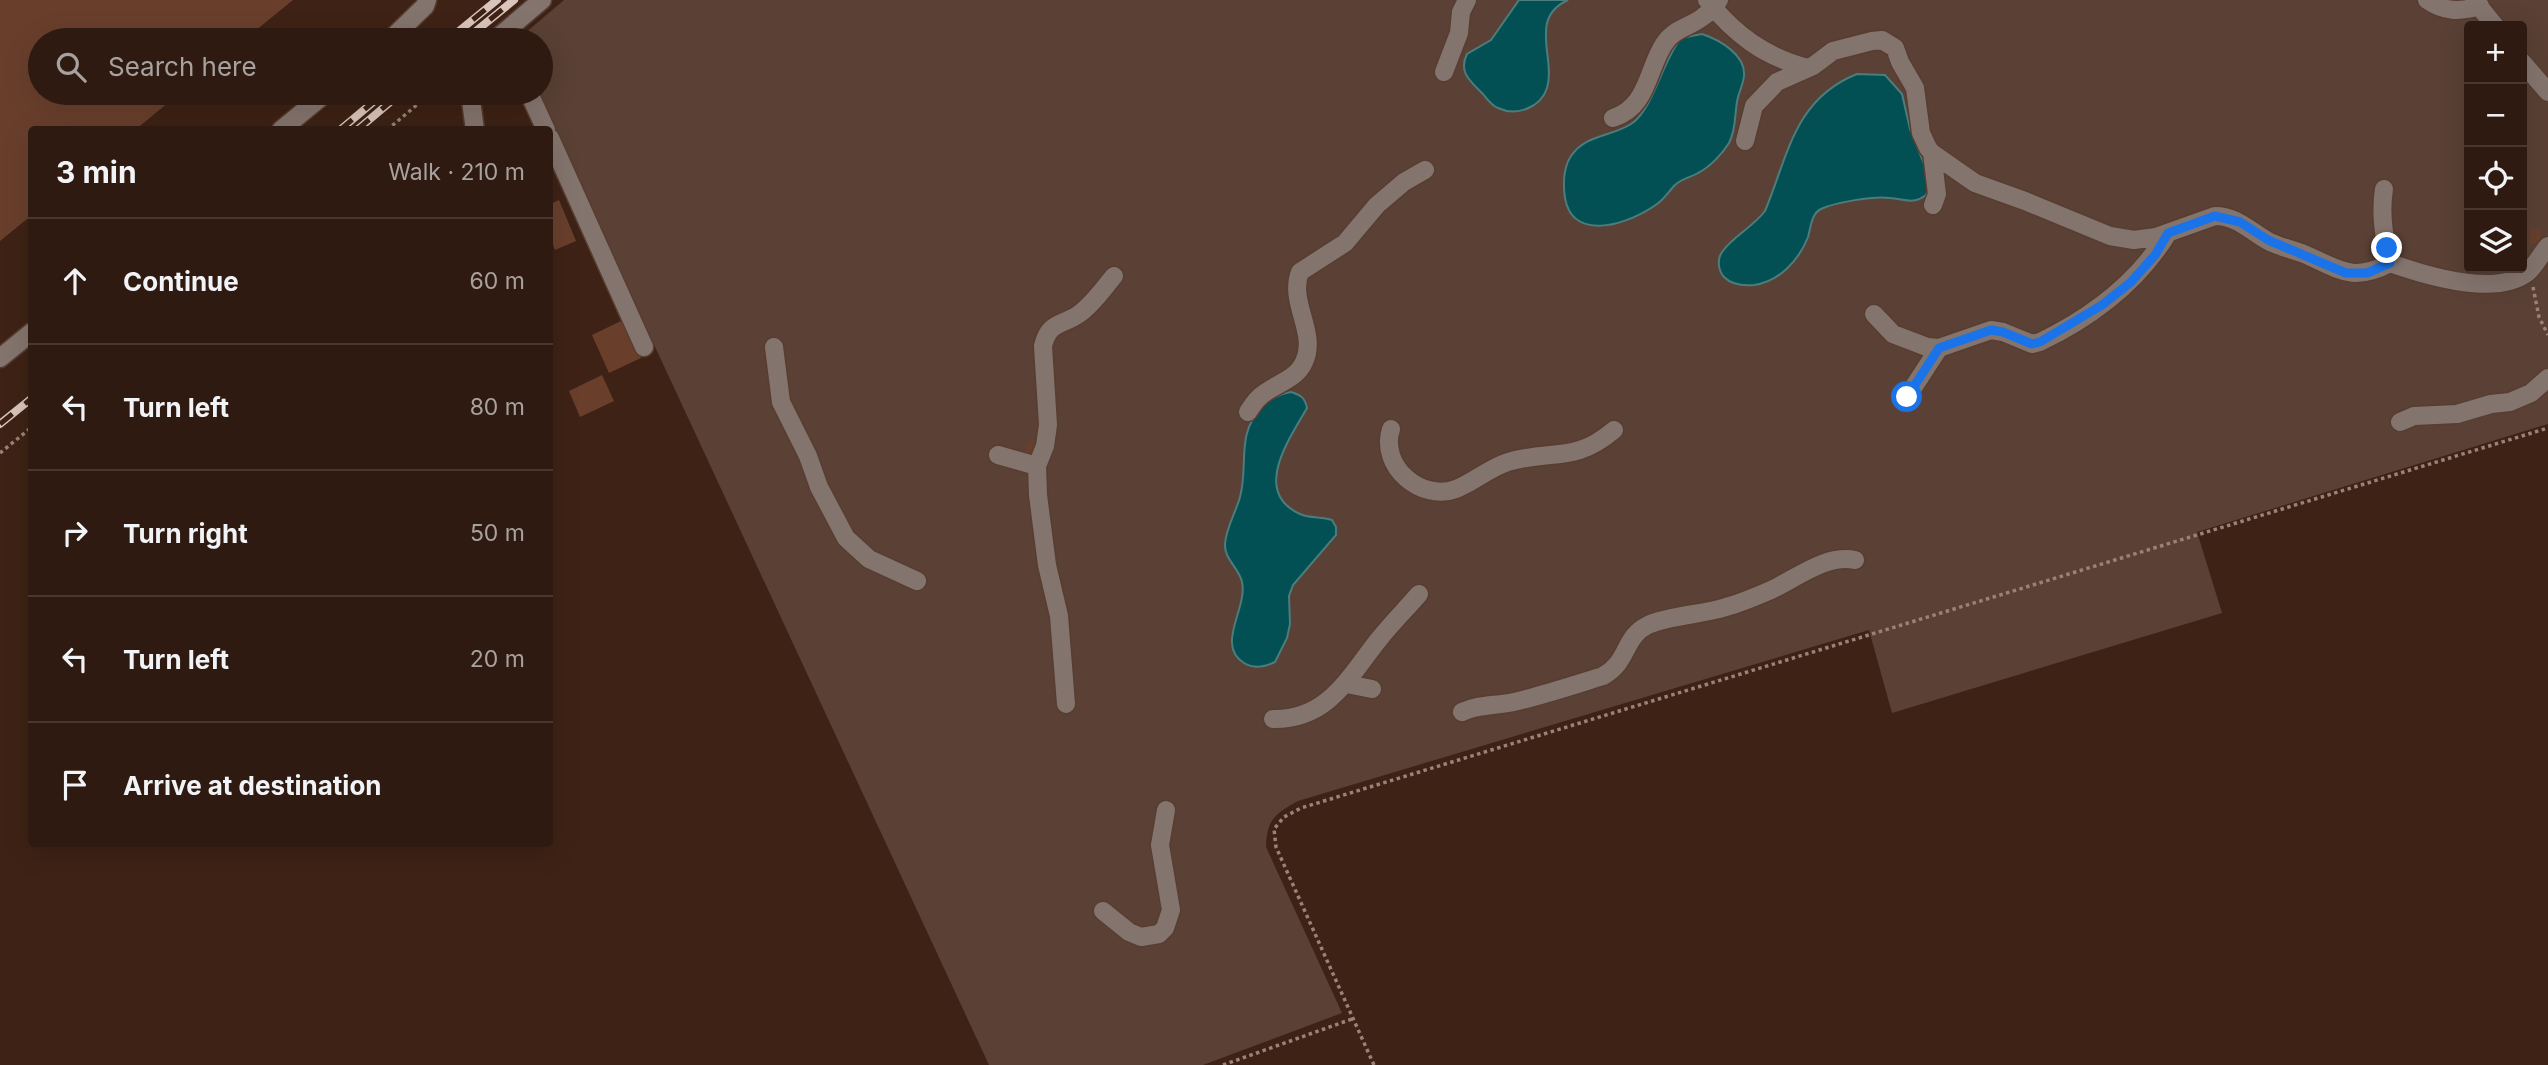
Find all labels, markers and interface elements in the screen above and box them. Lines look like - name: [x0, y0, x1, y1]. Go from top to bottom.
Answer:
- map controls: [2464, 21, 2527, 273]
- button: +: [2464, 21, 2527, 84]
- search box: [28, 28, 553, 105]
- icon: search: [52, 48, 90, 86]
- text: Search here: [108, 51, 257, 82]
- button: −: [2464, 84, 2527, 147]
- button: locate: [2464, 147, 2527, 210]
- text: 3 min: [56, 154, 137, 190]
- text: Walk · 210 m: [388, 158, 525, 186]
- button: layers: [2464, 210, 2527, 273]
- route end: [2371, 232, 2402, 263]
- icon: ahead: [56, 262, 94, 300]
- text: Continue: [123, 266, 239, 297]
- text: 60 m: [470, 267, 525, 295]
- route start: [1891, 381, 1922, 412]
- icon: left: [56, 388, 94, 426]
- text: Turn left: [123, 392, 229, 423]
- text: 80 m: [470, 393, 525, 421]
- icon: right: [56, 514, 94, 552]
- text: Turn right: [123, 518, 248, 549]
- text: 50 m: [470, 519, 525, 547]
- icon: left: [56, 640, 94, 678]
- text: Turn left: [123, 644, 229, 675]
- text: 20 m: [470, 645, 525, 673]
- icon: arrive: [56, 766, 94, 804]
- text: Arrive at destination: [123, 770, 382, 801]

